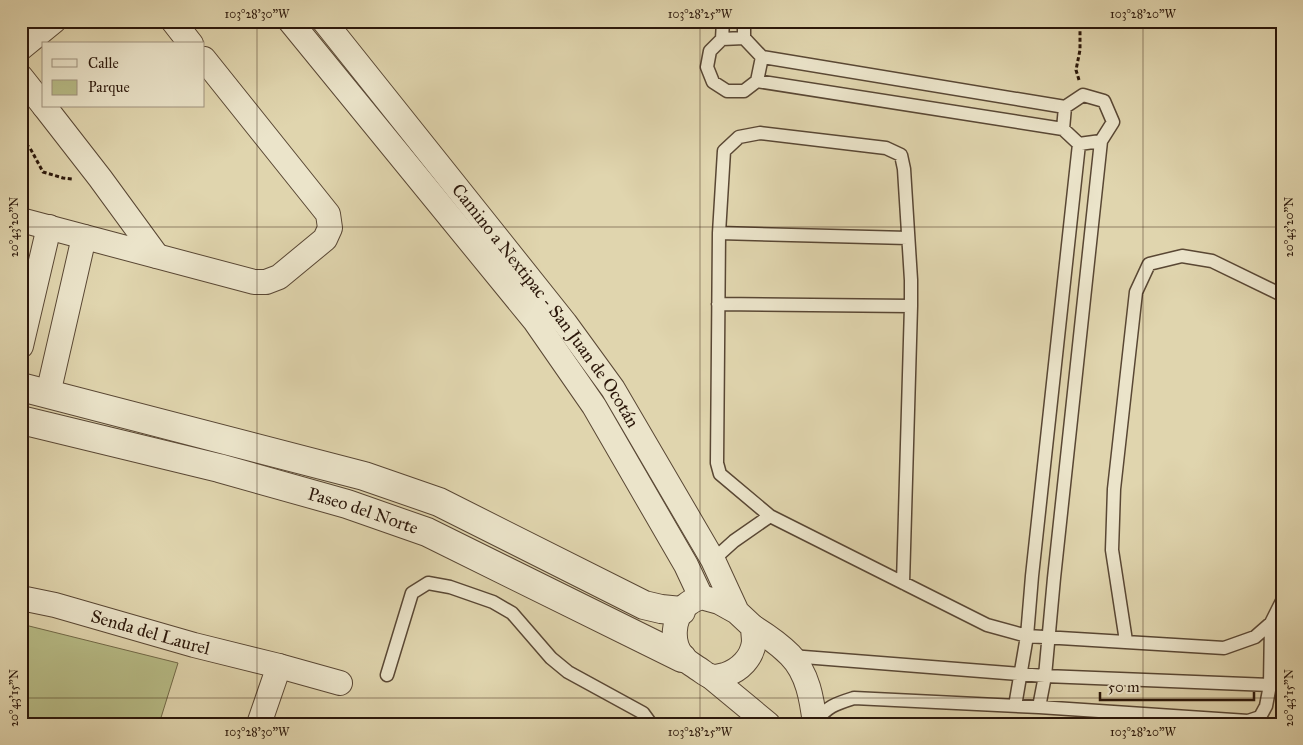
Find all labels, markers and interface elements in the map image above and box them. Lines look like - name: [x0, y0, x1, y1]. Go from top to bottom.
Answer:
- text: 103°28'30"W: [225, 7, 290, 21]
- text: 103°28'25"W: [668, 7, 733, 21]
- text: 103°28'20"W: [1110, 7, 1177, 21]
- legend: [42, 42, 205, 108]
- text: Calle: [88, 54, 119, 72]
- text: Parque: [88, 78, 130, 97]
- street label: Camino a Nextipac - San Juan de Ocotán: [447, 179, 644, 432]
- text: 20°43'20"N: [7, 197, 21, 257]
- text: 20°43'20"N: [1282, 197, 1296, 257]
- street label: Paseo del Norte: [305, 483, 421, 539]
- street label: Senda del Laurel: [88, 605, 212, 660]
- text: 20°43'15"N: [7, 669, 21, 727]
- text: 20°43'15"N: [1282, 669, 1296, 727]
- scale bar: [1100, 670, 1254, 702]
- text: 50 m: [1108, 678, 1140, 696]
- text: 103°28'30"W: [225, 725, 290, 739]
- text: 103°28'25"W: [668, 725, 733, 739]
- text: 103°28'20"W: [1110, 725, 1177, 739]

